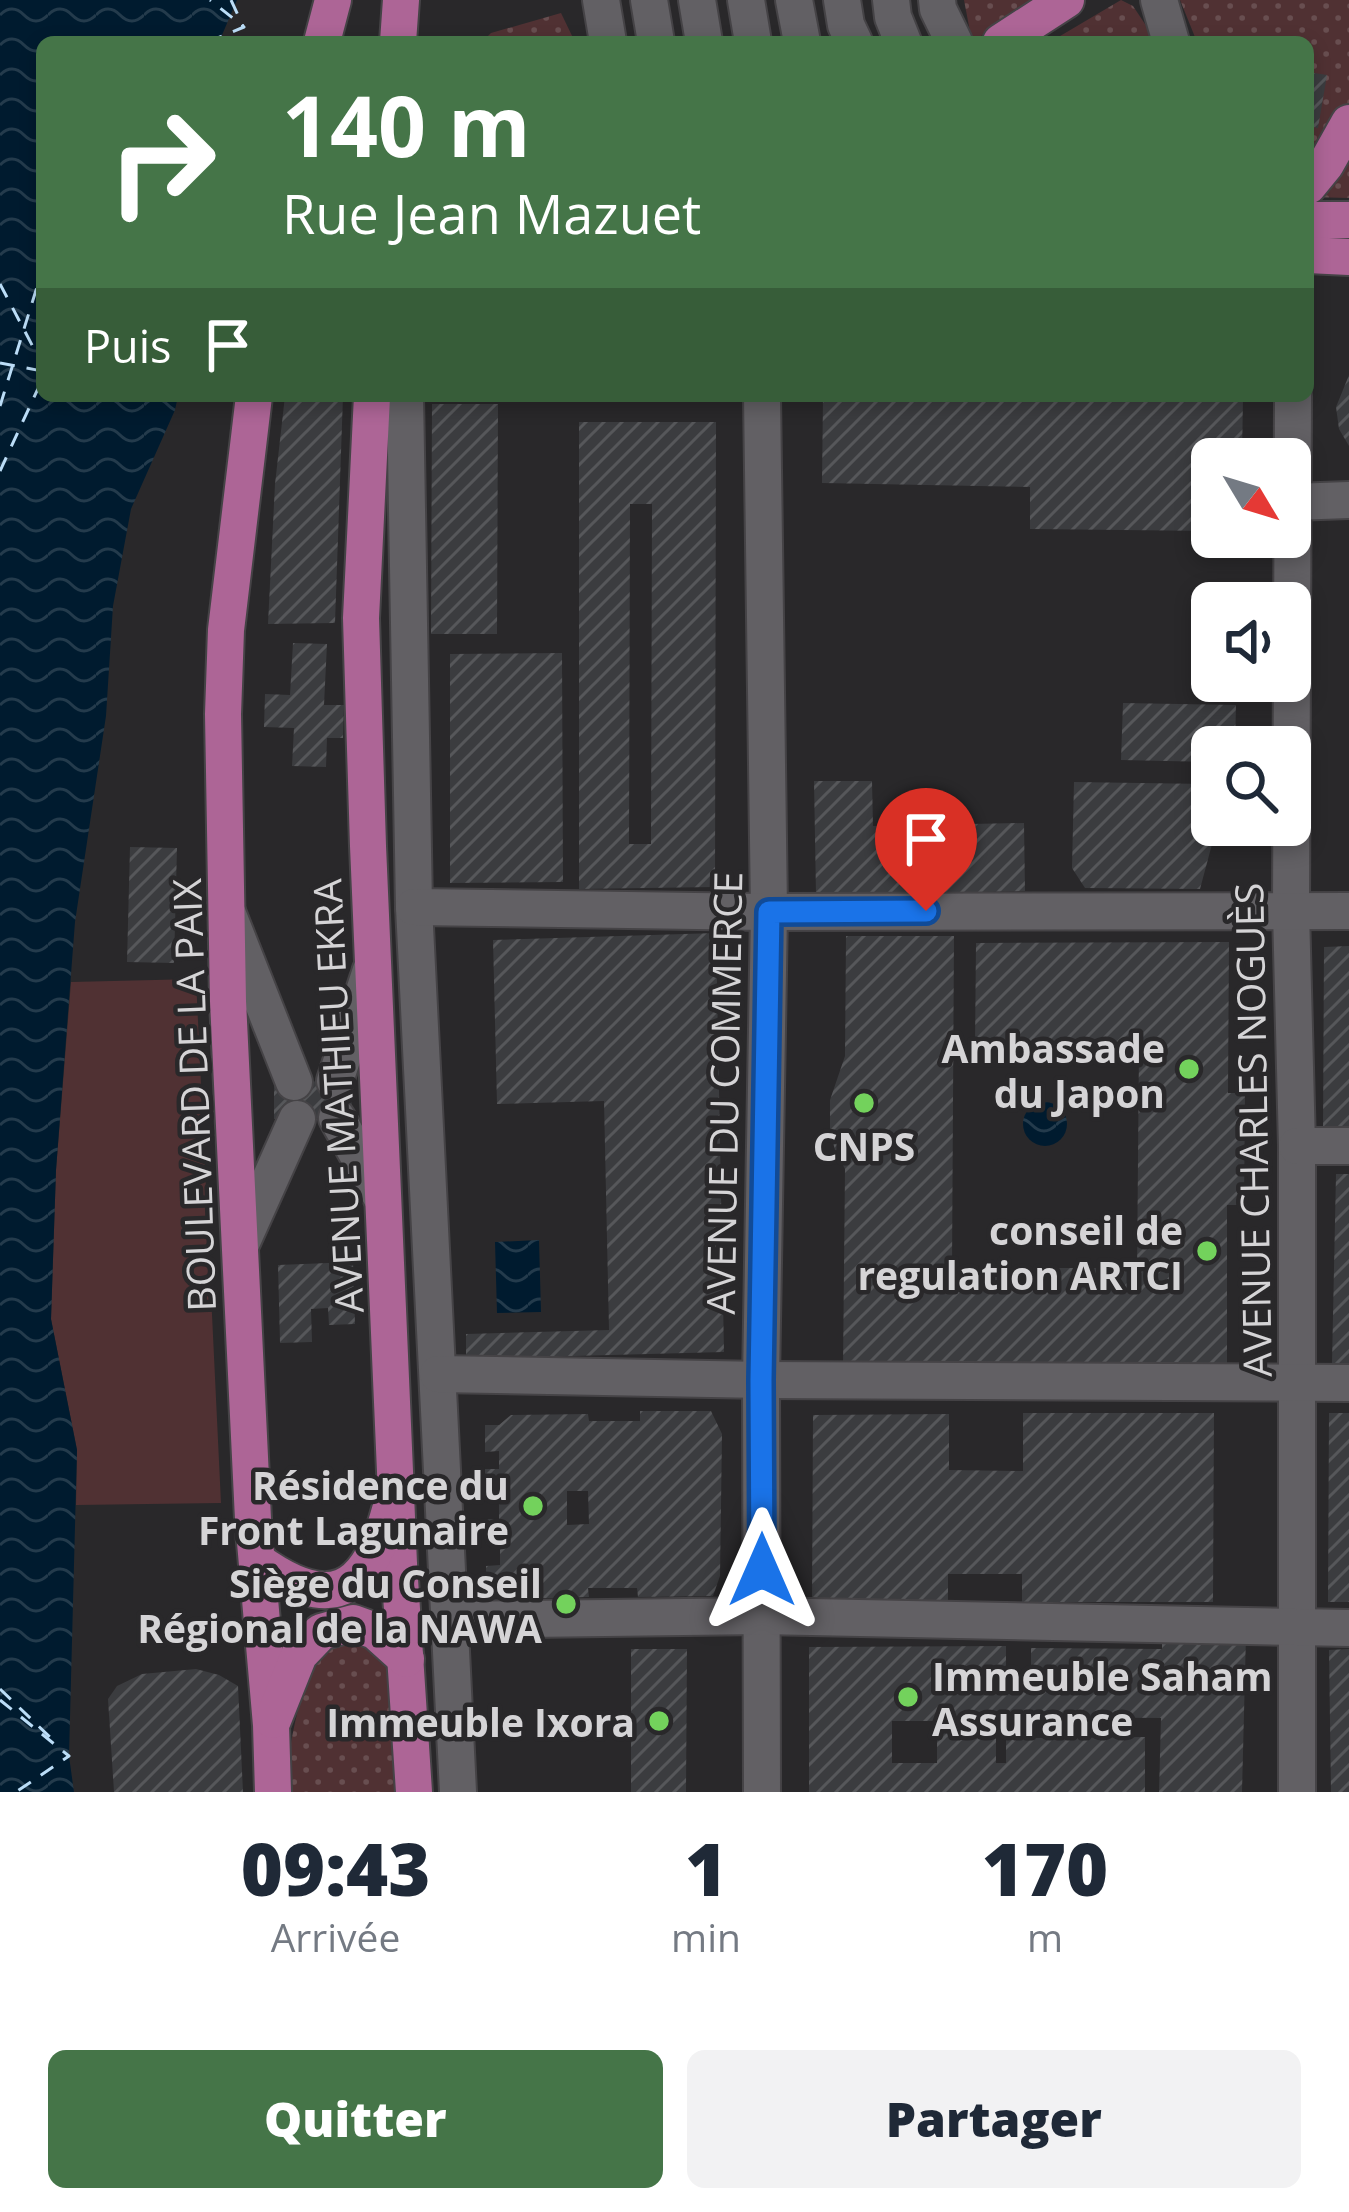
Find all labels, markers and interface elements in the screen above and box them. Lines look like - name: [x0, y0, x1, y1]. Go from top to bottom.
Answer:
- text: 140 m: [282, 67, 530, 182]
- icon: right: [84, 84, 240, 240]
- text: Rue Jean Mazuet: [282, 176, 701, 250]
- icon: arrive: [195, 312, 261, 378]
- text: Puis: [84, 315, 171, 376]
- north arrow: [1191, 438, 1311, 558]
- map controls: [1191, 438, 1311, 846]
- button: sound: [1191, 582, 1311, 702]
- button: search: [1191, 726, 1311, 846]
- pin: [875, 788, 977, 911]
- icon: arrive: [893, 806, 959, 872]
- street label: AVENUE DU COMMERCE: [693, 871, 753, 1315]
- street label: BOULEVARD DE LA PAIX: [159, 877, 227, 1312]
- street label: AVENUE MATHIEU EKRA: [299, 877, 375, 1314]
- street label: AVENUE CHARLES NOGUÈS: [1221, 882, 1283, 1378]
- place label: Ambassade du Japon: [942, 1021, 1165, 1119]
- marker: Ambassade du Japon: [1176, 1056, 1202, 1082]
- marker: CNPS: [851, 1090, 877, 1116]
- place label: CNPS: [813, 1119, 915, 1172]
- place label: conseil de regulation ARTCI: [857, 1203, 1183, 1301]
- marker: conseil de regulation ARTCI: [1194, 1238, 1220, 1264]
- place label: Résidence du Front Lagunaire: [198, 1458, 509, 1556]
- marker: Résidence du Front Lagunaire: [520, 1493, 546, 1519]
- position arrow: [699, 1507, 825, 1633]
- place label: Siège du Conseil Régional de la NAWA: [137, 1556, 542, 1654]
- marker: Siège du Conseil Régional de la NAWA: [553, 1591, 579, 1617]
- place label: Immeuble Saham Assurance: [932, 1649, 1272, 1747]
- marker: Immeuble Saham Assurance: [895, 1684, 921, 1710]
- place label: Immeuble Ixora: [326, 1695, 635, 1748]
- marker: Immeuble Ixora: [646, 1708, 672, 1734]
- text: 09:43: [241, 1819, 430, 1917]
- text: 1: [685, 1819, 727, 1917]
- text: 170: [982, 1819, 1108, 1917]
- text: Arrivée: [271, 1910, 400, 1963]
- text: min: [671, 1910, 741, 1963]
- text: m: [1027, 1910, 1063, 1963]
- button: Quitter: [48, 2050, 663, 2188]
- button: Partager: [687, 2050, 1301, 2188]

